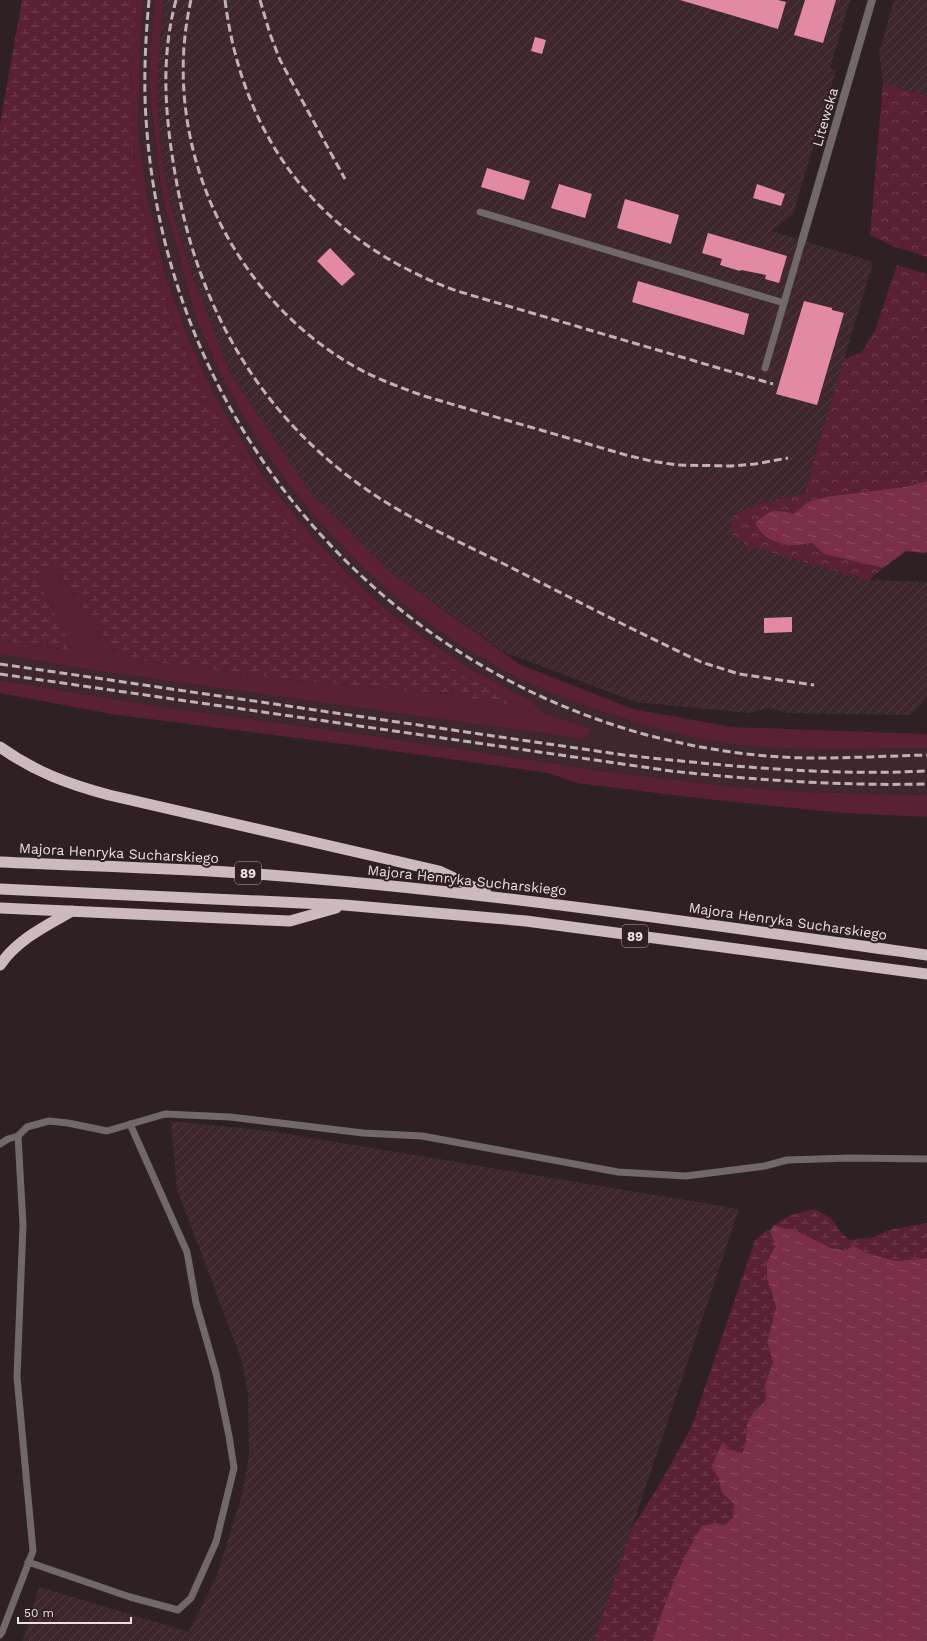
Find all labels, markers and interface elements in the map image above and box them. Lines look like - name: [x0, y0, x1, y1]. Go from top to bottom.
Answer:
- street label: Litewska: [809, 86, 841, 148]
- street label: Majora Henryka Sucharskiego: [19, 840, 219, 866]
- road number: 89: [235, 862, 261, 884]
- street label: Majora Henryka Sucharskiego: [367, 862, 567, 898]
- street label: Majora Henryka Sucharskiego: [688, 899, 888, 943]
- road number: 89: [622, 925, 648, 947]
- scale bar: [18, 1599, 131, 1625]
- text: 50 m: [24, 1606, 54, 1620]

